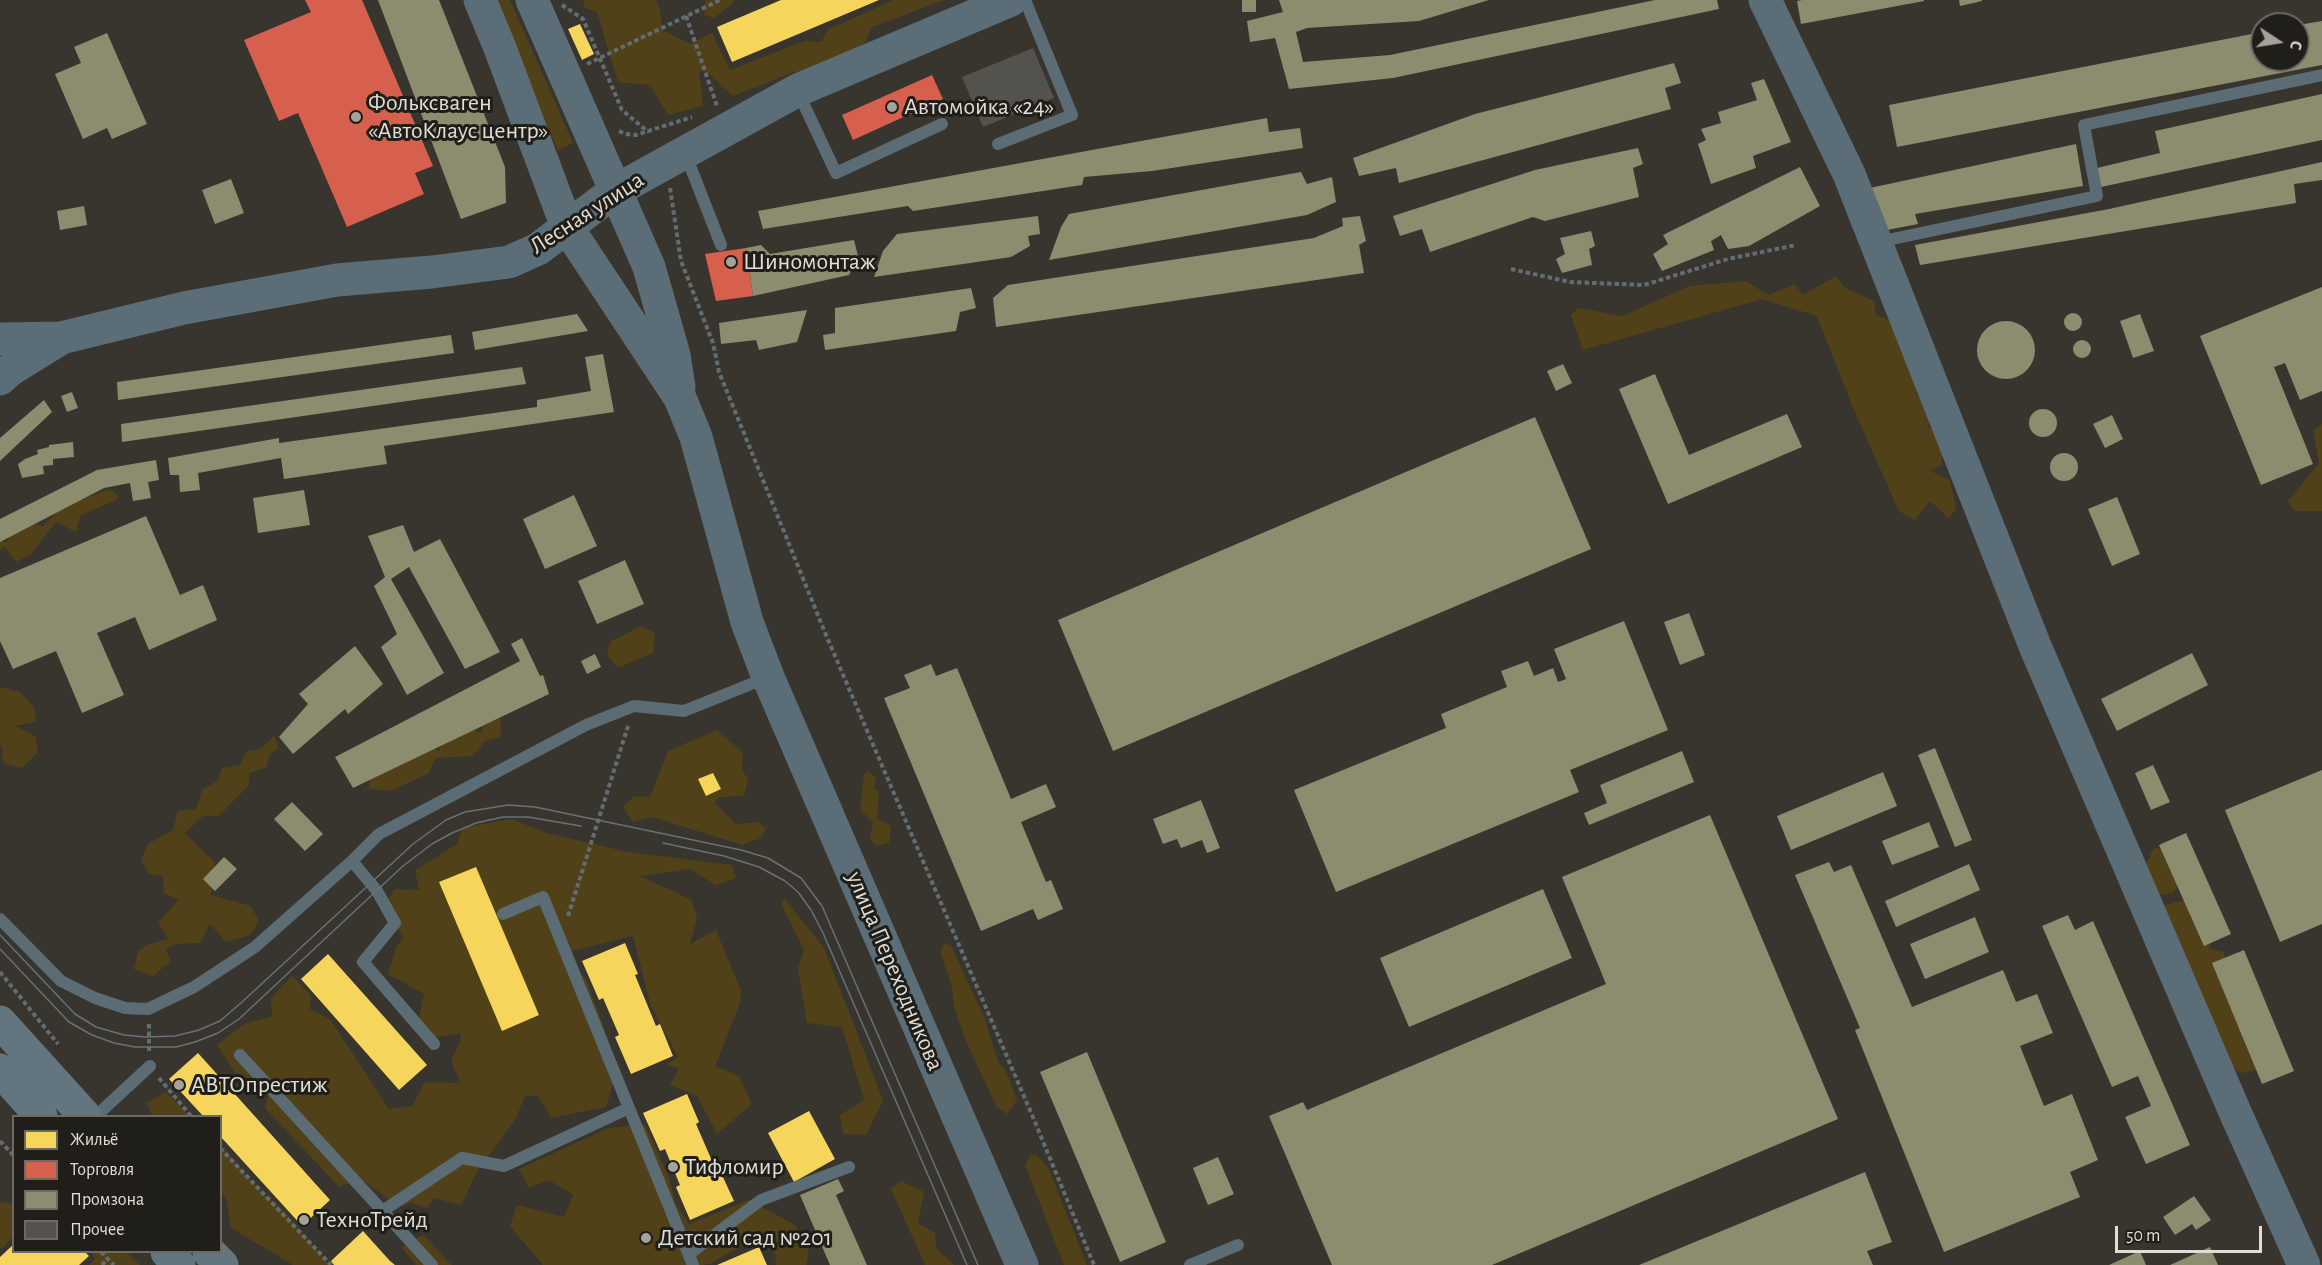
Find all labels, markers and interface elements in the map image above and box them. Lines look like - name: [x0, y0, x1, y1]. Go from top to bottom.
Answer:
- north arrow: [2250, 12, 2310, 72]
- text: С: [2287, 39, 2304, 51]
- place label: Фольксваген «АвтоКлаус центр»: [368, 89, 548, 145]
- place label: Автомойка «24»: [904, 93, 1054, 121]
- marker: Автомойка «24»: [885, 100, 899, 114]
- marker: Фольксваген «АвтоКлаус центр»: [349, 110, 363, 124]
- street label: Лесная улица: [525, 165, 649, 261]
- place label: Шиномонтаж: [743, 248, 876, 276]
- marker: Шиномонтаж: [724, 255, 738, 269]
- street label: улица Переходникова: [840, 867, 950, 1075]
- place label: АВТОпрестиж: [191, 1071, 327, 1099]
- marker: АВТОпрестиж: [172, 1078, 186, 1092]
- legend: [12, 1115, 222, 1253]
- text: Жильё: [70, 1131, 118, 1149]
- place label: Тифломир: [685, 1153, 784, 1181]
- marker: Тифломир: [666, 1160, 680, 1174]
- text: Торговля: [70, 1161, 134, 1179]
- text: Промзона: [70, 1191, 144, 1209]
- place label: ТехноТрейд: [316, 1206, 428, 1234]
- marker: ТехноТрейд: [297, 1213, 311, 1227]
- scale bar: [2118, 1214, 2265, 1252]
- text: Прочее: [70, 1221, 125, 1239]
- place label: Детский сад №201: [658, 1224, 832, 1252]
- text: 50 m: [2126, 1227, 2160, 1245]
- marker: Детский сад №201: [639, 1231, 653, 1245]

